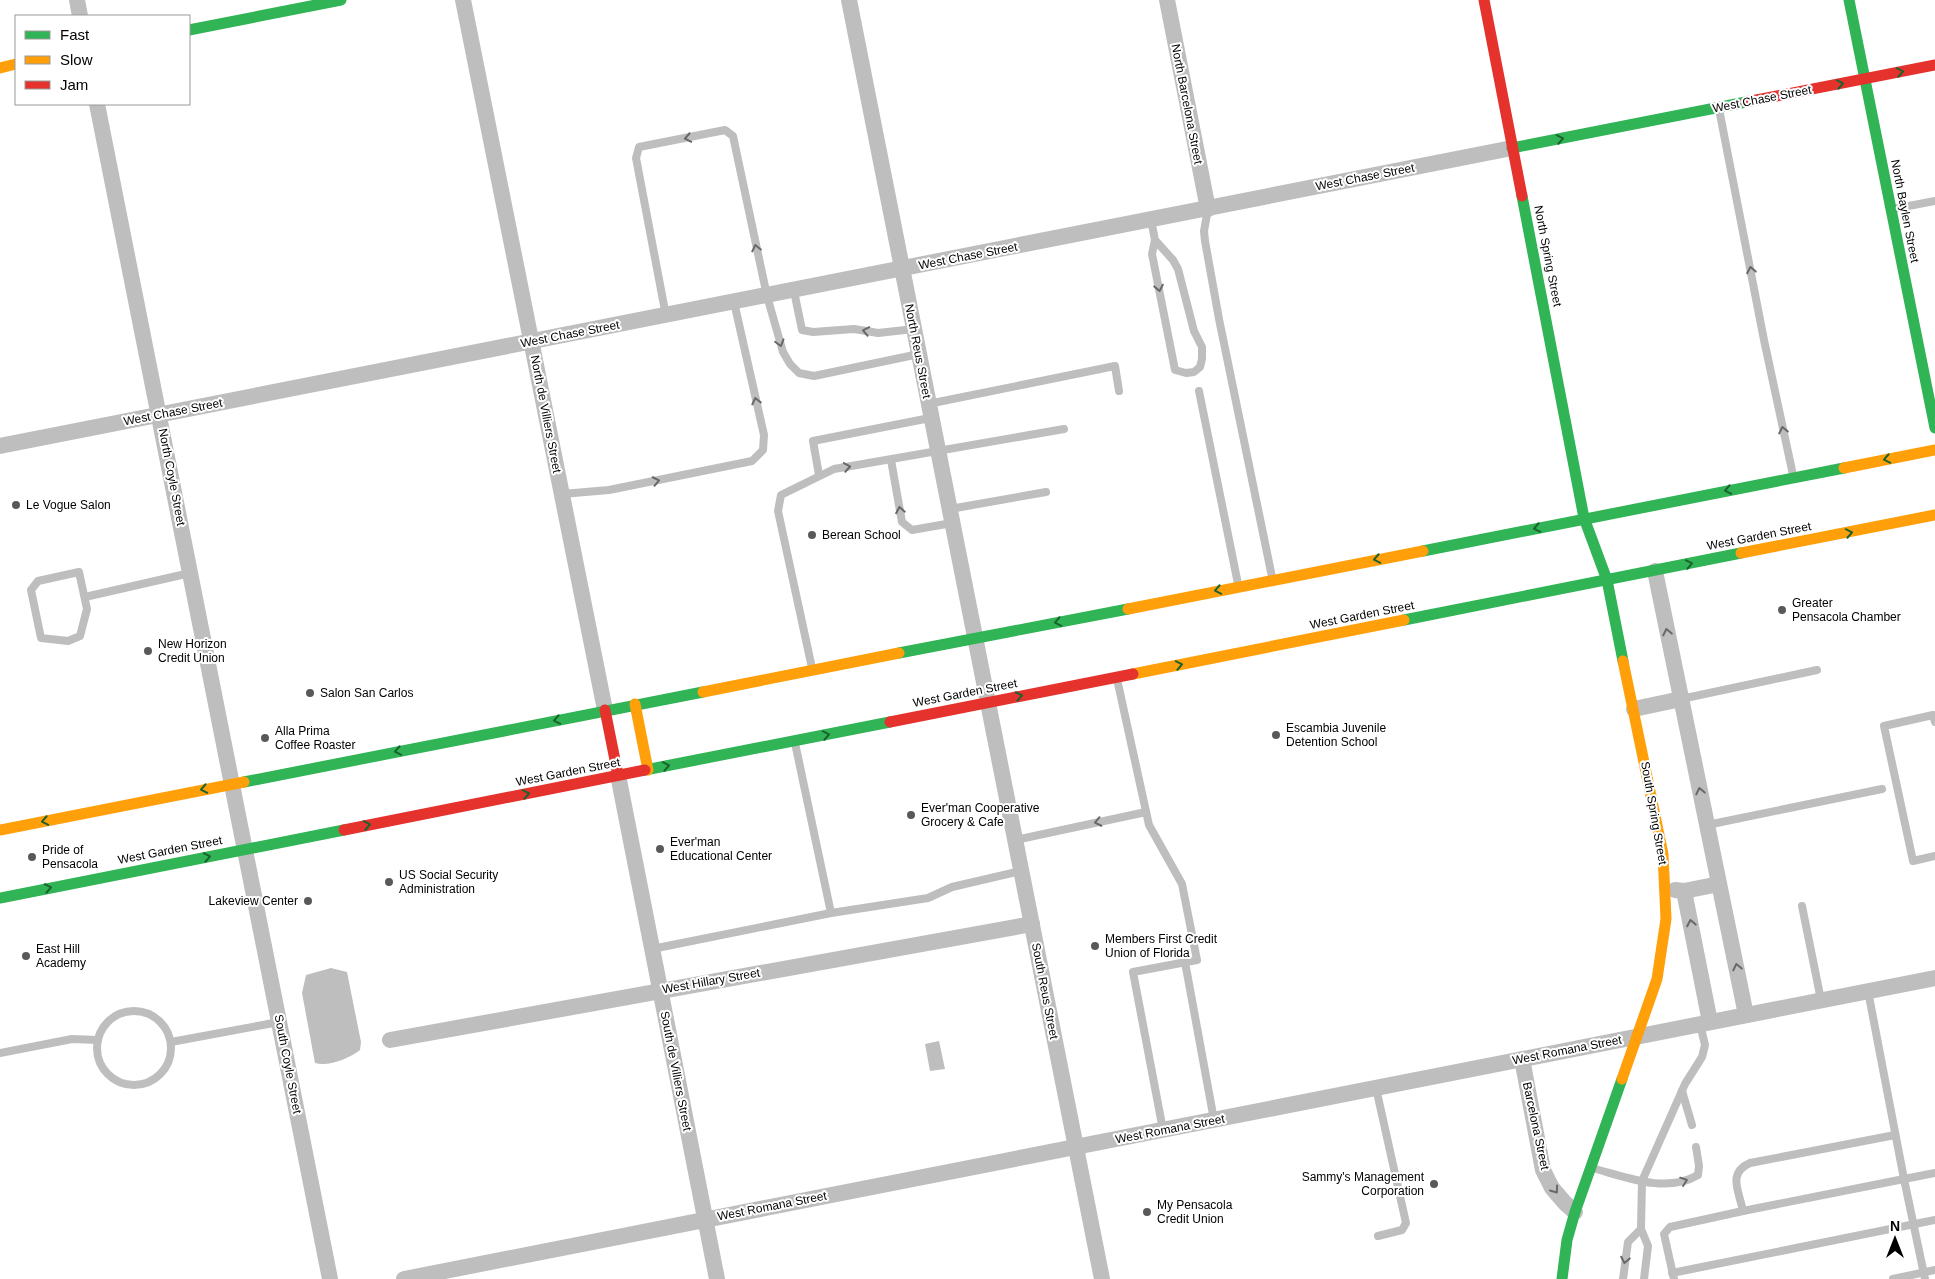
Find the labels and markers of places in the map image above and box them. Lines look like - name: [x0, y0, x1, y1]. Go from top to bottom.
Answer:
- place label: Le Vogue Salon: [26, 498, 111, 512]
- marker: Le Vogue Salon: [10, 499, 22, 511]
- place label: Berean School: [822, 528, 901, 542]
- marker: Berean School: [806, 529, 818, 541]
- place label: Greater Pensacola Chamber: [1792, 596, 1901, 624]
- marker: Greater Pensacola Chamber: [1776, 604, 1788, 616]
- place label: New Horizon Credit Union: [158, 637, 227, 665]
- marker: New Horizon Credit Union: [142, 645, 154, 657]
- place label: Salon San Carlos: [320, 686, 413, 700]
- marker: Salon San Carlos: [304, 687, 316, 699]
- place label: Escambia Juvenile Detention School: [1286, 721, 1386, 749]
- place label: Alla Prima Coffee Roaster: [275, 724, 356, 752]
- marker: Escambia Juvenile Detention School: [1270, 729, 1282, 741]
- marker: Alla Prima Coffee Roaster: [259, 732, 271, 744]
- place label: Ever'man Cooperative Grocery & Cafe: [921, 801, 1040, 829]
- marker: Ever'man Cooperative Grocery & Cafe: [905, 809, 917, 821]
- place label: Ever'man Educational Center: [670, 835, 772, 863]
- place label: Pride of Pensacola: [42, 843, 98, 871]
- marker: Ever'man Educational Center: [654, 843, 666, 855]
- marker: Pride of Pensacola: [26, 851, 38, 863]
- place label: US Social Security Administration: [399, 868, 498, 896]
- marker: US Social Security Administration: [383, 876, 395, 888]
- place label: Lakeview Center: [209, 894, 298, 908]
- marker: Lakeview Center: [302, 895, 314, 907]
- place label: Members First Credit Union of Florida: [1105, 932, 1218, 960]
- marker: Members First Credit Union of Florida: [1089, 940, 1101, 952]
- place label: East Hill Academy: [36, 942, 86, 970]
- marker: East Hill Academy: [20, 950, 32, 962]
- place label: Sammy's Management Corporation: [1302, 1170, 1425, 1198]
- marker: Sammy's Management Corporation: [1428, 1178, 1440, 1190]
- place label: My Pensacola Credit Union: [1157, 1198, 1233, 1226]
- marker: My Pensacola Credit Union: [1141, 1206, 1153, 1218]

